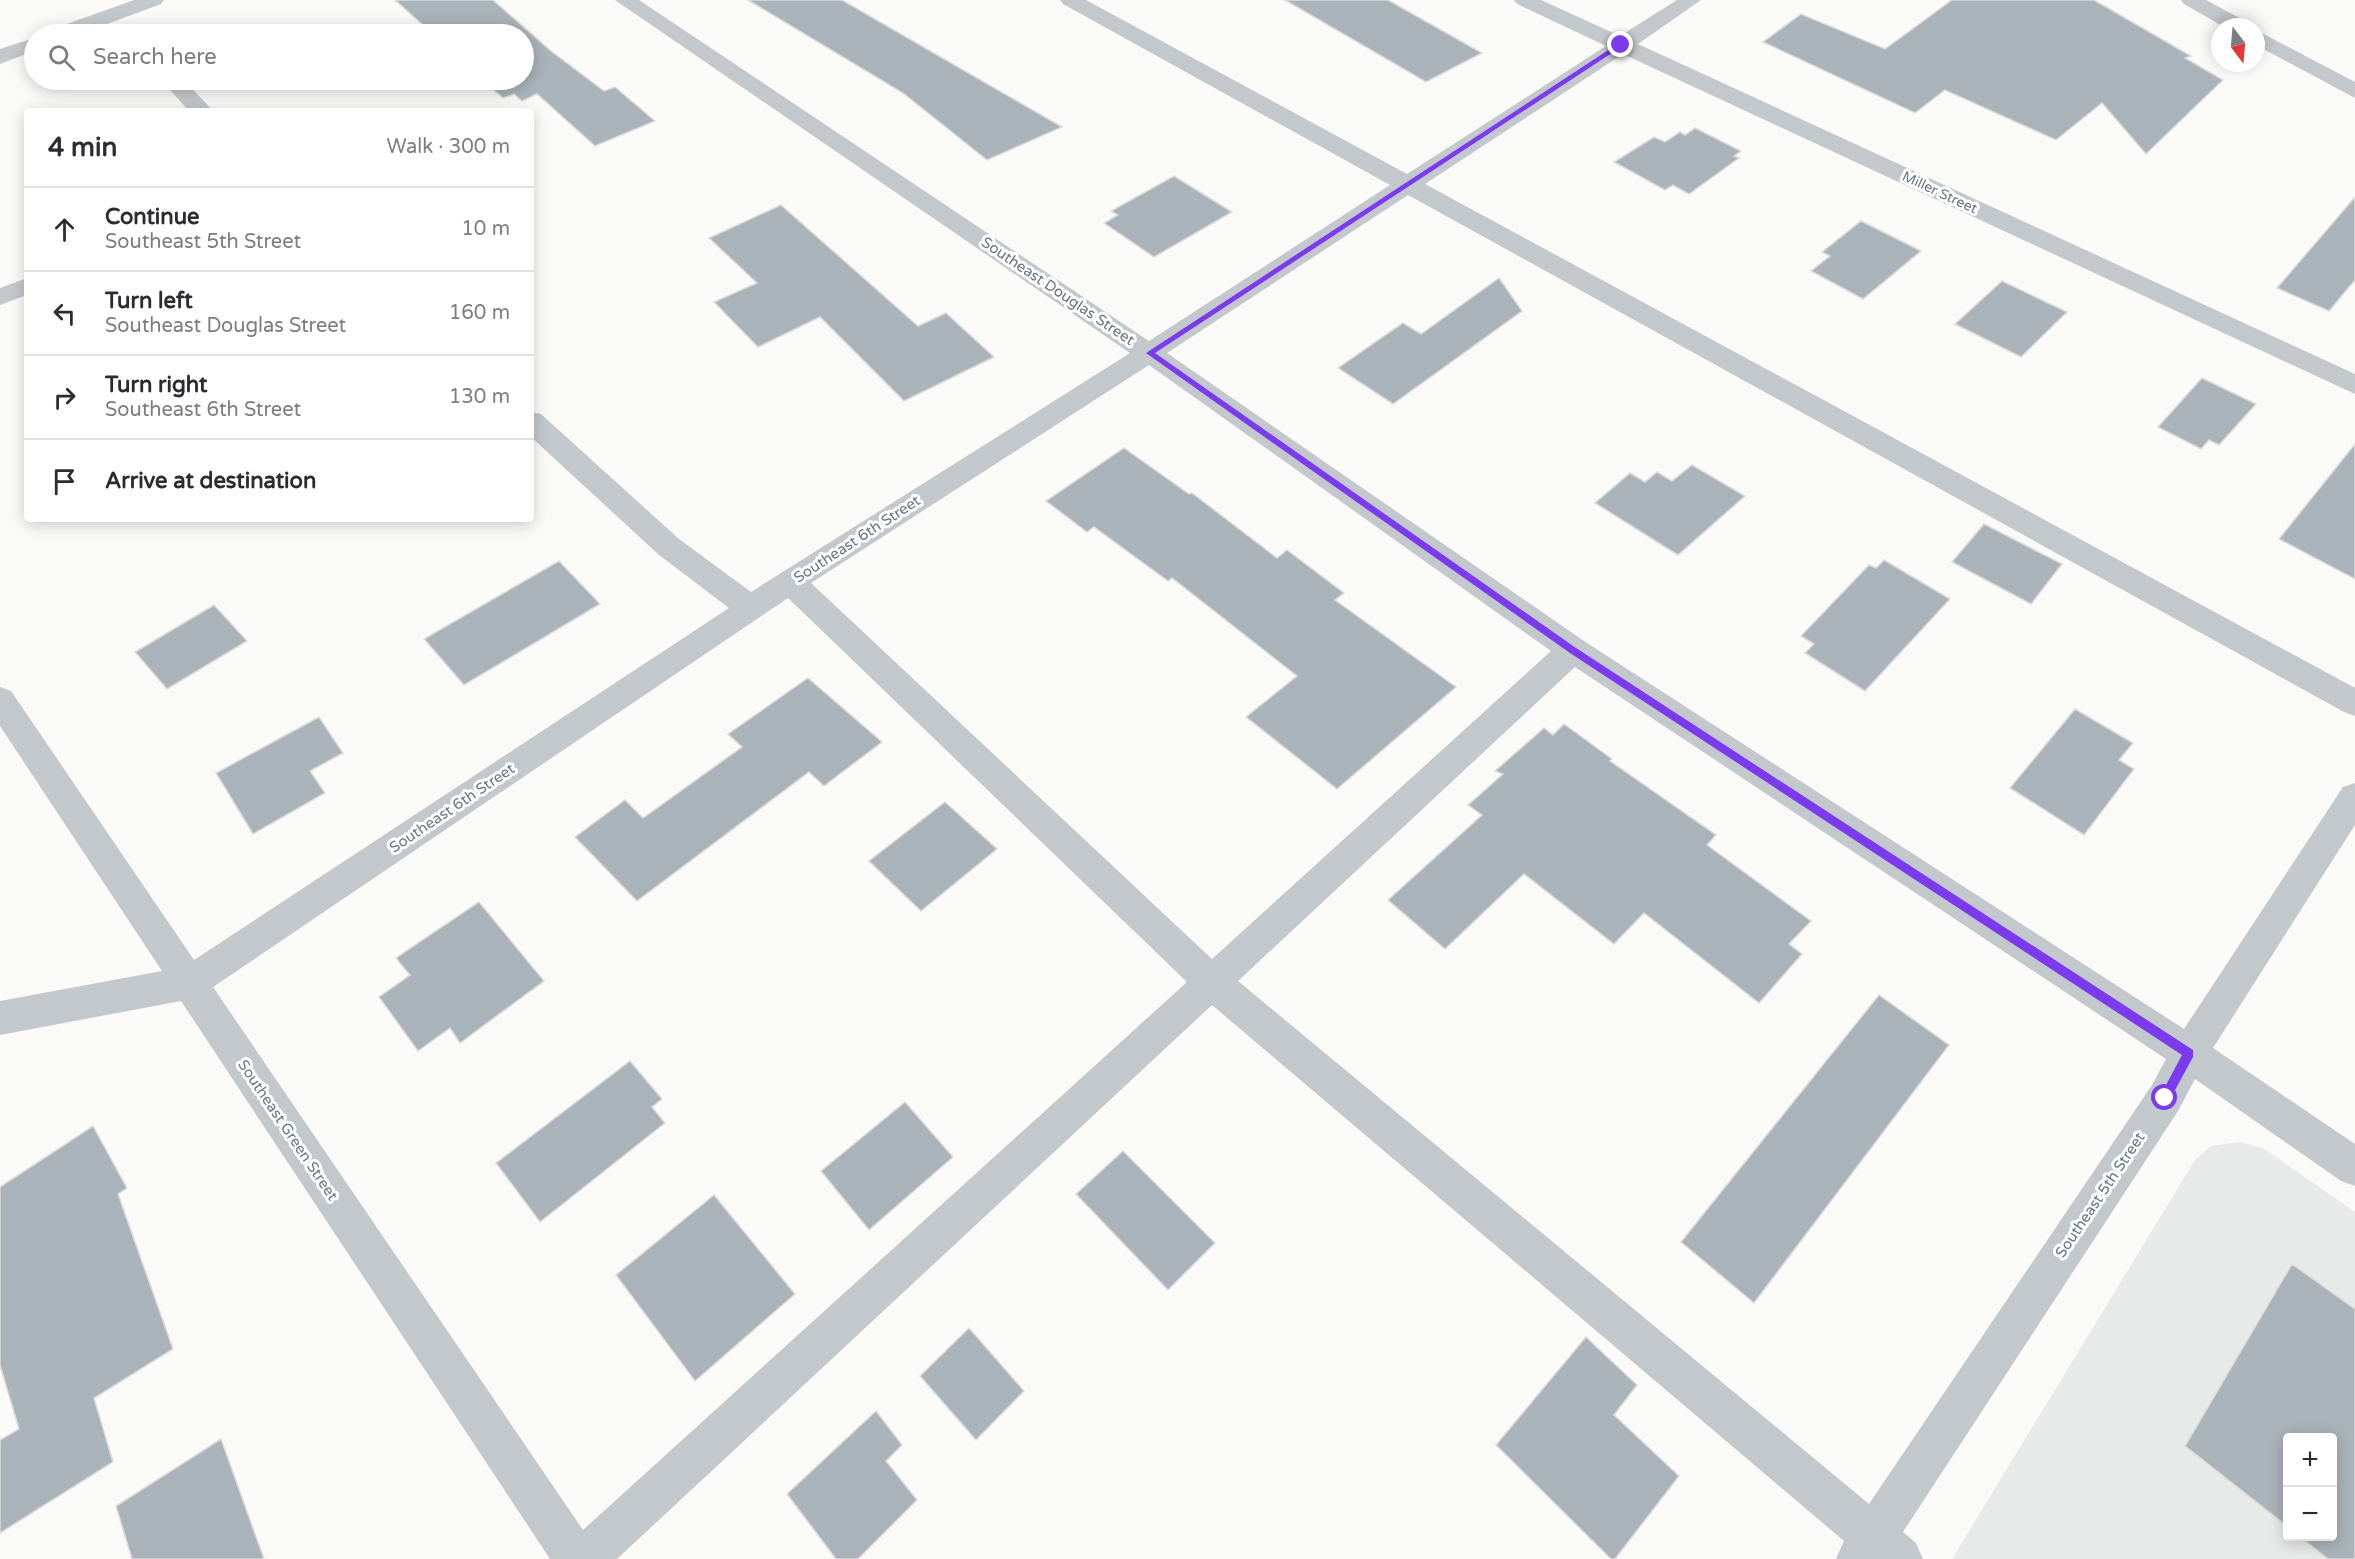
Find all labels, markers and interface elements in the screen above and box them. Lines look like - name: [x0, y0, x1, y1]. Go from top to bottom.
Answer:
- north arrow: [2211, 18, 2265, 72]
- search box: [24, 24, 534, 90]
- route end: [1607, 31, 1633, 57]
- icon: search: [45, 41, 78, 74]
- text: Search here: [93, 44, 217, 70]
- text: 4 min: [48, 132, 117, 163]
- text: Walk · 300 m: [387, 135, 510, 159]
- street label: Miller Street: [1900, 168, 1981, 218]
- text: Continue: [105, 204, 200, 230]
- icon: ahead: [48, 213, 81, 246]
- text: 10 m: [461, 217, 510, 241]
- text: Southeast 5th Street: [105, 230, 301, 254]
- street label: Southeast Douglas Street: [978, 233, 1138, 349]
- text: Turn left: [105, 288, 193, 314]
- icon: left: [48, 297, 81, 330]
- text: 160 m: [449, 301, 510, 325]
- text: Southeast Douglas Street: [105, 314, 346, 338]
- text: Turn right: [105, 372, 207, 398]
- icon: right: [48, 381, 81, 414]
- text: 130 m: [449, 385, 510, 409]
- text: Southeast 6th Street: [105, 398, 301, 422]
- icon: arrive: [48, 465, 81, 498]
- text: Arrive at destination: [105, 468, 316, 494]
- street label: Southeast 6th Street: [790, 491, 924, 587]
- street label: Southeast 6th Street: [386, 759, 518, 857]
- street label: Southeast Green Street: [234, 1056, 342, 1204]
- route start: [2151, 1084, 2177, 1110]
- street label: Southeast 5th Street: [2051, 1129, 2149, 1261]
- map controls: [2283, 1433, 2337, 1541]
- button: +: [2283, 1433, 2337, 1487]
- button: −: [2283, 1487, 2337, 1541]

